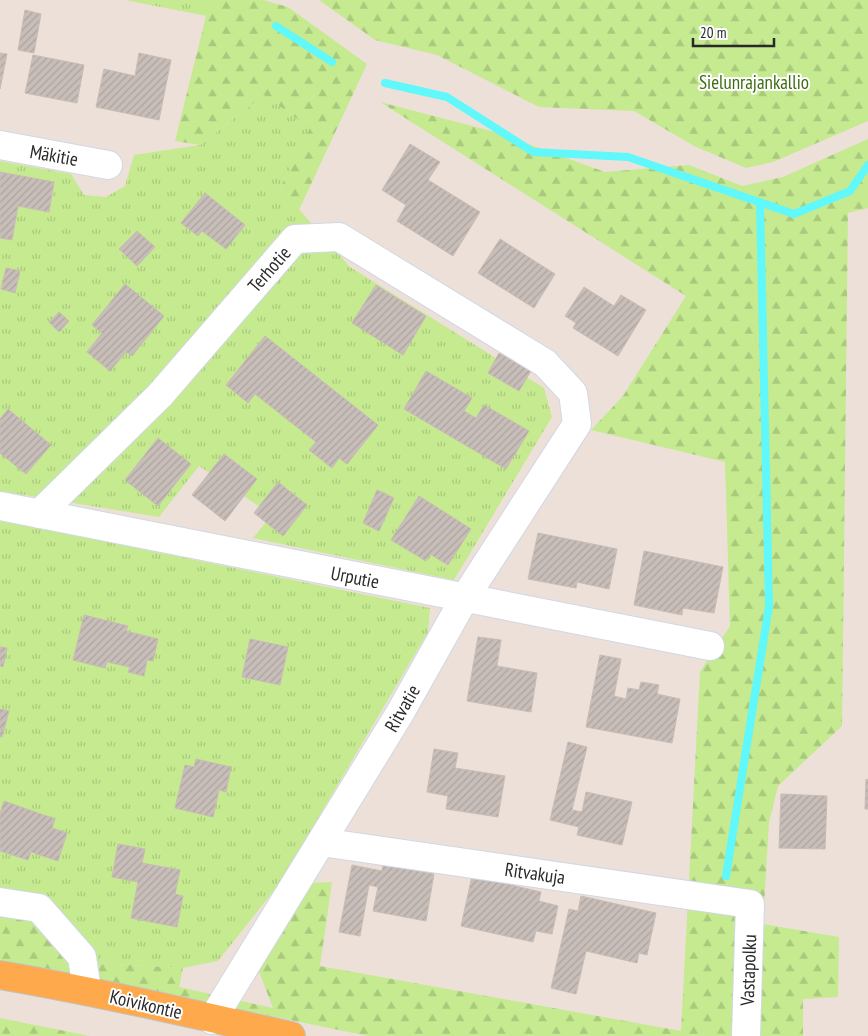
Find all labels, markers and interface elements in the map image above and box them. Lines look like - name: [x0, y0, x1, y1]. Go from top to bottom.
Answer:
- scale bar: [693, 15, 774, 47]
- text: 20 m: [700, 23, 726, 42]
- park label: Sielunrajankallio: [699, 70, 809, 94]
- street label: Mäkitie: [28, 139, 80, 171]
- street label: Terhotie: [242, 241, 296, 297]
- street label: Urputie: [329, 561, 381, 593]
- street label: Ritvatie: [379, 680, 425, 736]
- street label: Ritvakuja: [503, 857, 567, 889]
- street label: Vastapolku: [735, 934, 761, 1007]
- street label: Koivikontie: [108, 984, 185, 1024]

